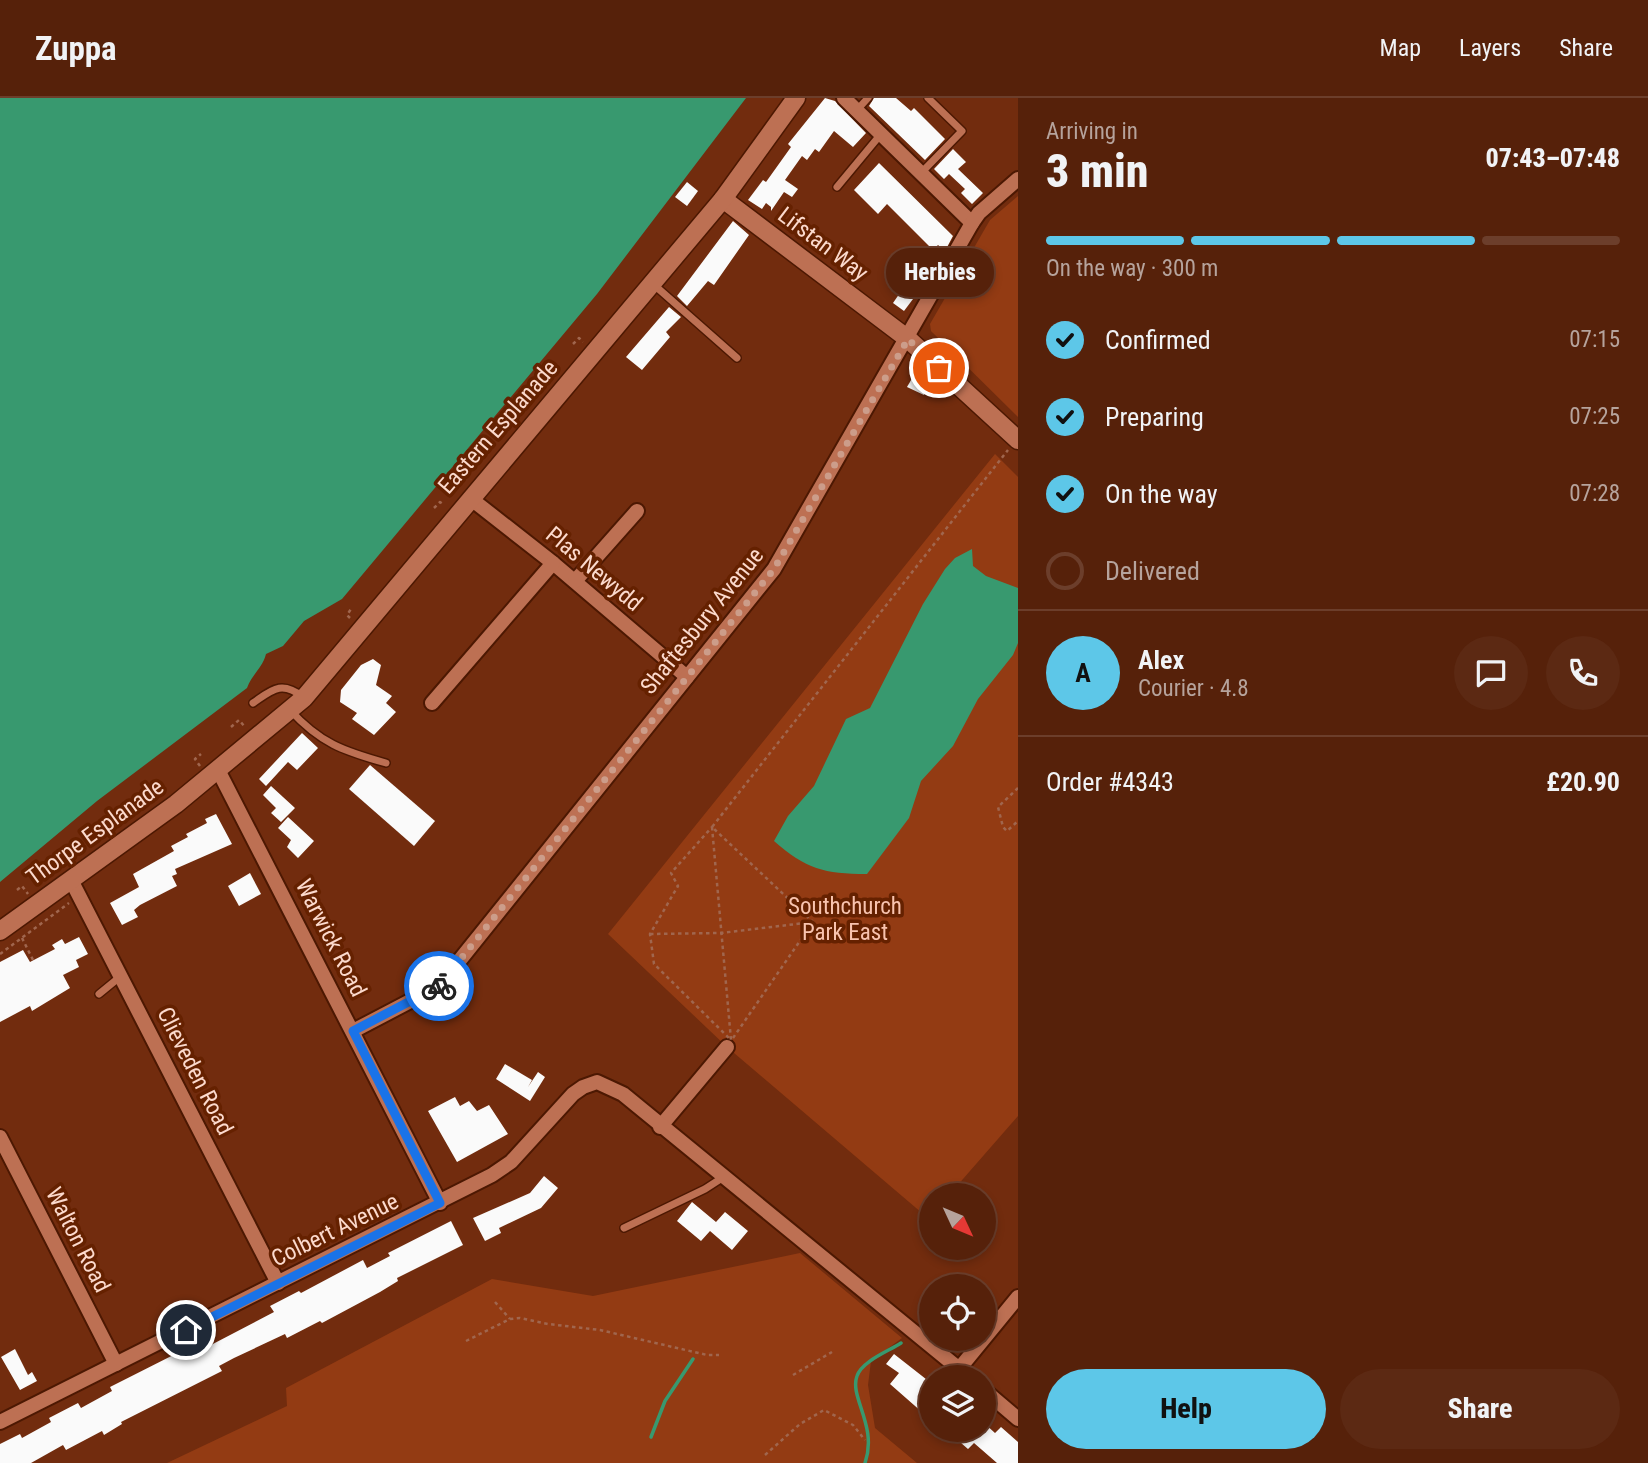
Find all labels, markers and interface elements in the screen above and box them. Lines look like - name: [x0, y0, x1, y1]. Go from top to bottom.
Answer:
- text: Zuppa: [35, 29, 117, 68]
- text: Map: [1380, 34, 1421, 62]
- text: Layers: [1459, 34, 1521, 62]
- text: Share: [1559, 34, 1613, 62]
- text: Arriving in: [1046, 118, 1138, 145]
- text: 07:43–07:48: [1486, 143, 1620, 173]
- text: 3 min: [1046, 144, 1149, 198]
- street label: Lifstan Way: [773, 201, 874, 287]
- callout: Herbies: [885, 249, 993, 298]
- text: On the way · 300 m: [1046, 255, 1218, 282]
- text: Herbies: [904, 259, 976, 286]
- icon: check: [1046, 321, 1084, 359]
- text: Confirmed: [1105, 325, 1211, 355]
- text: 07:15: [1569, 326, 1620, 353]
- pin: [909, 338, 969, 398]
- icon: bag: [920, 349, 958, 387]
- street label: Eastern Esplanade: [433, 355, 563, 499]
- icon: check: [1046, 398, 1084, 436]
- text: Preparing: [1105, 402, 1204, 432]
- text: 07:25: [1569, 403, 1620, 430]
- icon: check: [1046, 475, 1084, 513]
- text: On the way: [1105, 479, 1218, 509]
- text: 07:28: [1569, 480, 1620, 507]
- street label: Plas Newydd: [540, 521, 648, 617]
- street label: Shaftesbury Avenue: [635, 543, 769, 699]
- text: Delivered: [1105, 556, 1200, 586]
- button: chat: [1454, 636, 1528, 710]
- button: phone: [1546, 636, 1620, 710]
- text: Alex: [1138, 645, 1184, 675]
- text: A: [1075, 658, 1091, 688]
- text: Courier · 4.8: [1138, 675, 1249, 702]
- text: Order #4343: [1046, 767, 1174, 797]
- text: £20.90: [1546, 767, 1620, 797]
- street label: Thorpe Esplanade: [21, 773, 169, 891]
- street label: Warwick Road: [290, 875, 372, 1001]
- park label: Southchurch Park East: [788, 893, 902, 946]
- courier: [404, 951, 474, 1021]
- icon: bike: [420, 967, 458, 1005]
- street label: Clieveden Road: [151, 1003, 239, 1139]
- street label: Walton Road: [40, 1183, 116, 1297]
- north arrow: [919, 1183, 996, 1260]
- map controls: [919, 1183, 996, 1442]
- street label: Colbert Avenue: [267, 1188, 403, 1272]
- button: locate: [919, 1274, 996, 1351]
- pin: [156, 1300, 216, 1360]
- icon: home: [167, 1311, 205, 1349]
- button: layers: [919, 1365, 996, 1442]
- button: Help: [1046, 1369, 1326, 1449]
- button: Share: [1340, 1369, 1620, 1449]

